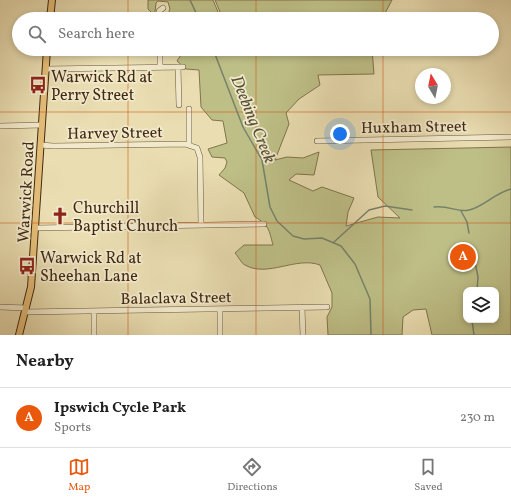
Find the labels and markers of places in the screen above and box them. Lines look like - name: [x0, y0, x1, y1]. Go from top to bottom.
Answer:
- place label: Warwick Rd at Perry Street: [51, 67, 153, 107]
- bus stop icon: Warwick Rd at Perry Street: [28, 75, 48, 95]
- place label: Churchill Baptist Church: [73, 198, 178, 238]
- church icon: Churchill Baptist Church: [50, 206, 70, 226]
- pin: A: [450, 242, 476, 272]
- place label: Warwick Rd at Sheehan Lane: [40, 248, 142, 288]
- bus stop icon: Warwick Rd at Sheehan Lane: [17, 256, 37, 276]

